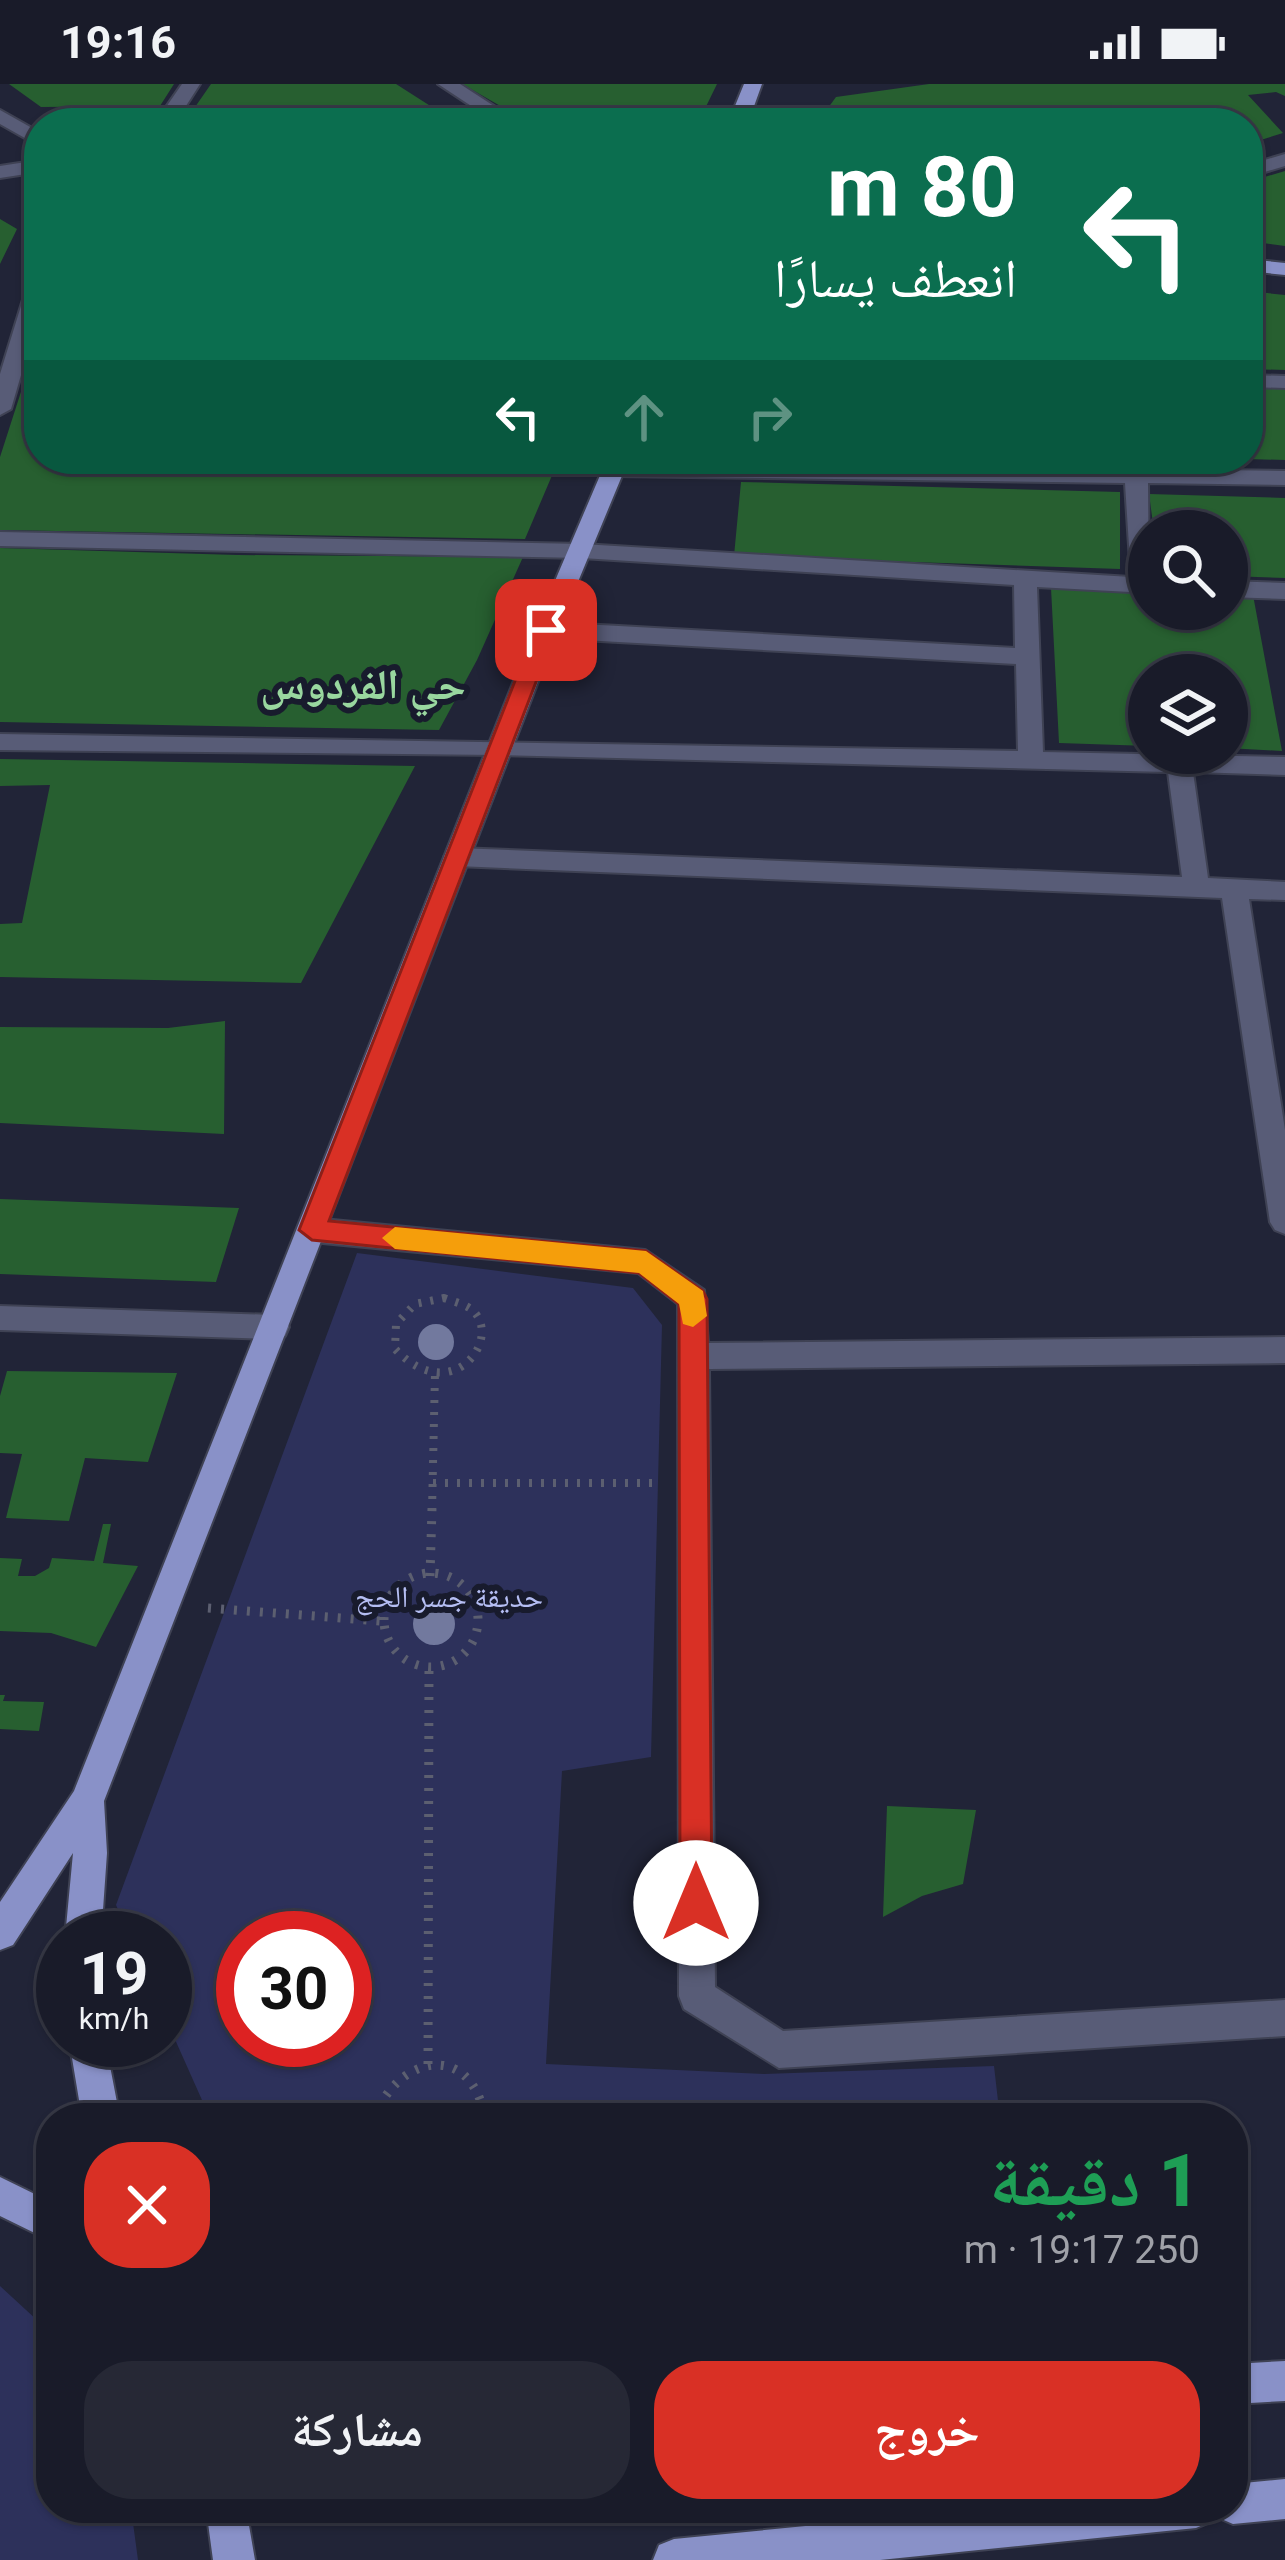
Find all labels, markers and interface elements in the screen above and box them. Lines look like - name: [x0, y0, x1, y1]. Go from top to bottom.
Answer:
- text: 19:16: [60, 16, 176, 69]
- text: 80 m: [827, 138, 1017, 237]
- icon: left: [1059, 156, 1215, 312]
- text: انعطف يسارًا: [774, 247, 1017, 310]
- icon: left: [485, 384, 551, 450]
- icon: ahead: [611, 384, 677, 450]
- icon: right: [737, 384, 803, 450]
- map controls: [1128, 510, 1248, 774]
- button: search: [1128, 510, 1248, 630]
- pin: [495, 579, 597, 681]
- icon: arrive: [513, 597, 579, 663]
- button: layers: [1128, 654, 1248, 774]
- district label: حي الفردوس: [260, 660, 466, 717]
- park label: حديقة جسر الحج: [355, 1579, 543, 1616]
- position arrow: [633, 1840, 759, 1966]
- speed limit sign: 30: [216, 1911, 372, 2067]
- text: 19: [80, 1938, 148, 2009]
- text: km/h: [79, 2001, 149, 2036]
- text: 1 دقيقة: [989, 2139, 1200, 2224]
- button: close: [84, 2142, 210, 2268]
- text: 250 m · 19:17: [964, 2227, 1200, 2273]
- button: مشاركة: [84, 2361, 630, 2499]
- button: خروج: [654, 2361, 1200, 2499]

